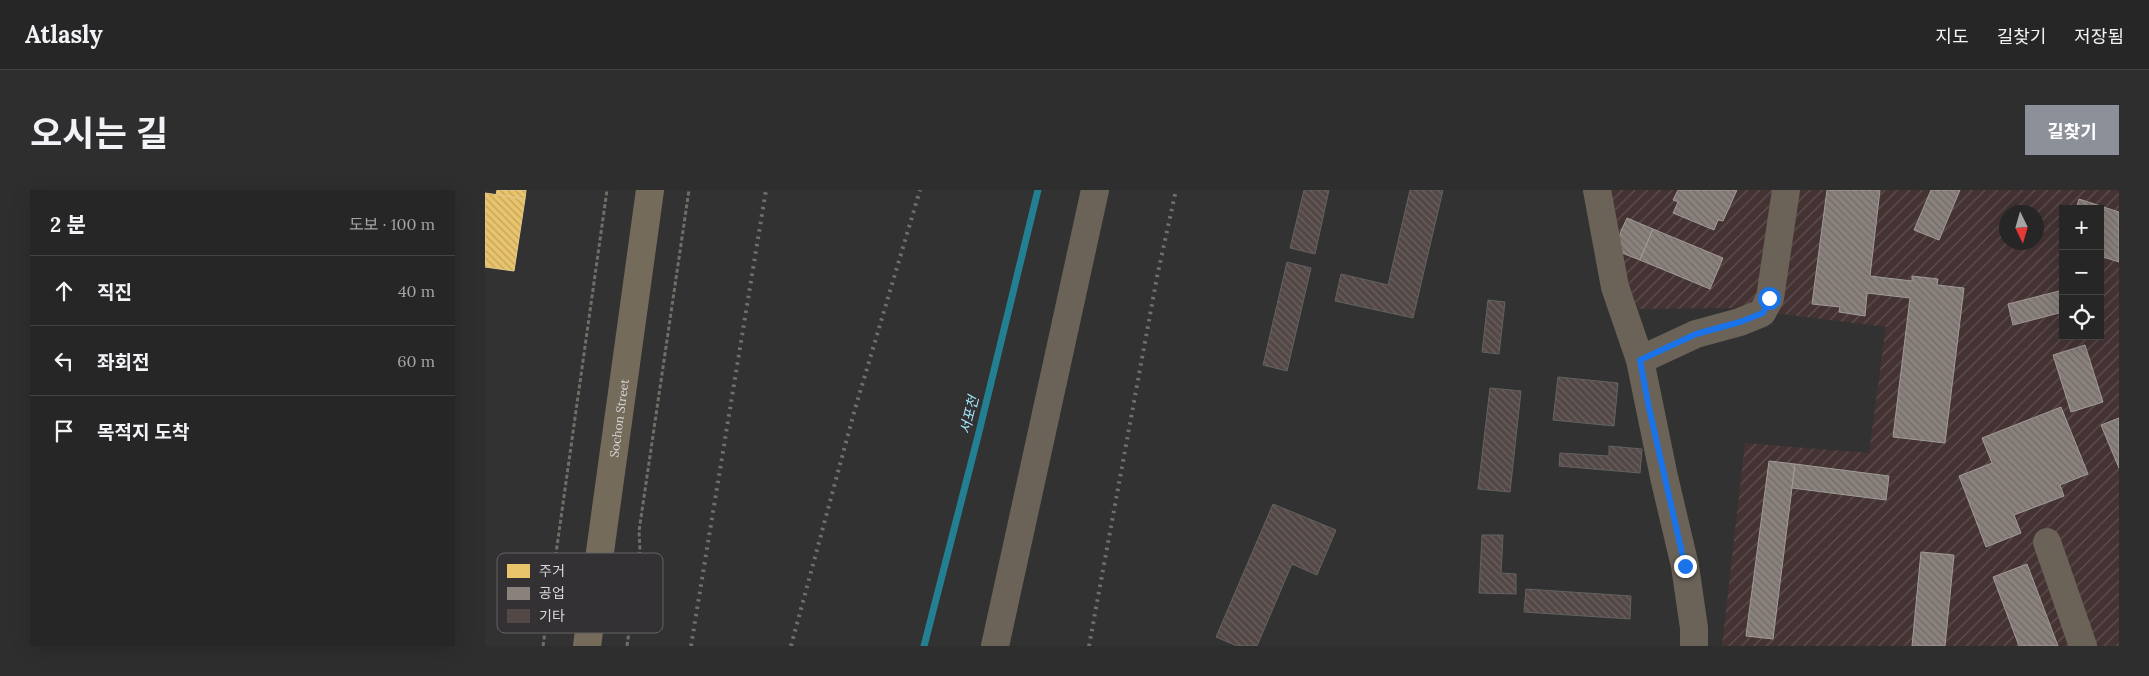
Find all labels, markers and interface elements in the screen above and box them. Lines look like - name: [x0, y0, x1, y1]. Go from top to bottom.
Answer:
- text: Atlasly: [25, 19, 103, 50]
- text: 지도: [1936, 25, 1969, 48]
- text: 길찾기: [1997, 25, 2046, 48]
- text: 저장됨: [2074, 25, 2124, 48]
- button: 길찾기: [2025, 105, 2119, 155]
- text: 오시는 길: [30, 111, 168, 156]
- north arrow: [1999, 205, 2044, 250]
- map controls: [2059, 205, 2104, 340]
- button: +: [2059, 205, 2104, 250]
- text: 2 분: [50, 211, 86, 238]
- text: 도보 · 100 m: [349, 214, 435, 234]
- button: −: [2059, 250, 2104, 295]
- icon: ahead: [50, 277, 78, 305]
- text: 직진: [97, 280, 132, 304]
- text: 40 m: [398, 281, 435, 301]
- route start: [1758, 287, 1781, 310]
- button: locate: [2059, 295, 2104, 340]
- icon: left: [50, 347, 78, 375]
- text: 좌회전: [97, 350, 149, 374]
- text: 60 m: [397, 351, 435, 371]
- street label: Sochon Street: [606, 378, 631, 458]
- water label: 서포천: [956, 393, 983, 436]
- icon: arrive: [50, 417, 78, 445]
- text: 목적지 도착: [97, 420, 189, 444]
- legend: [497, 553, 663, 633]
- route end: [1674, 555, 1697, 578]
- text: 주거: [539, 562, 565, 580]
- text: 공업: [539, 584, 565, 602]
- text: 기타: [539, 607, 565, 625]

